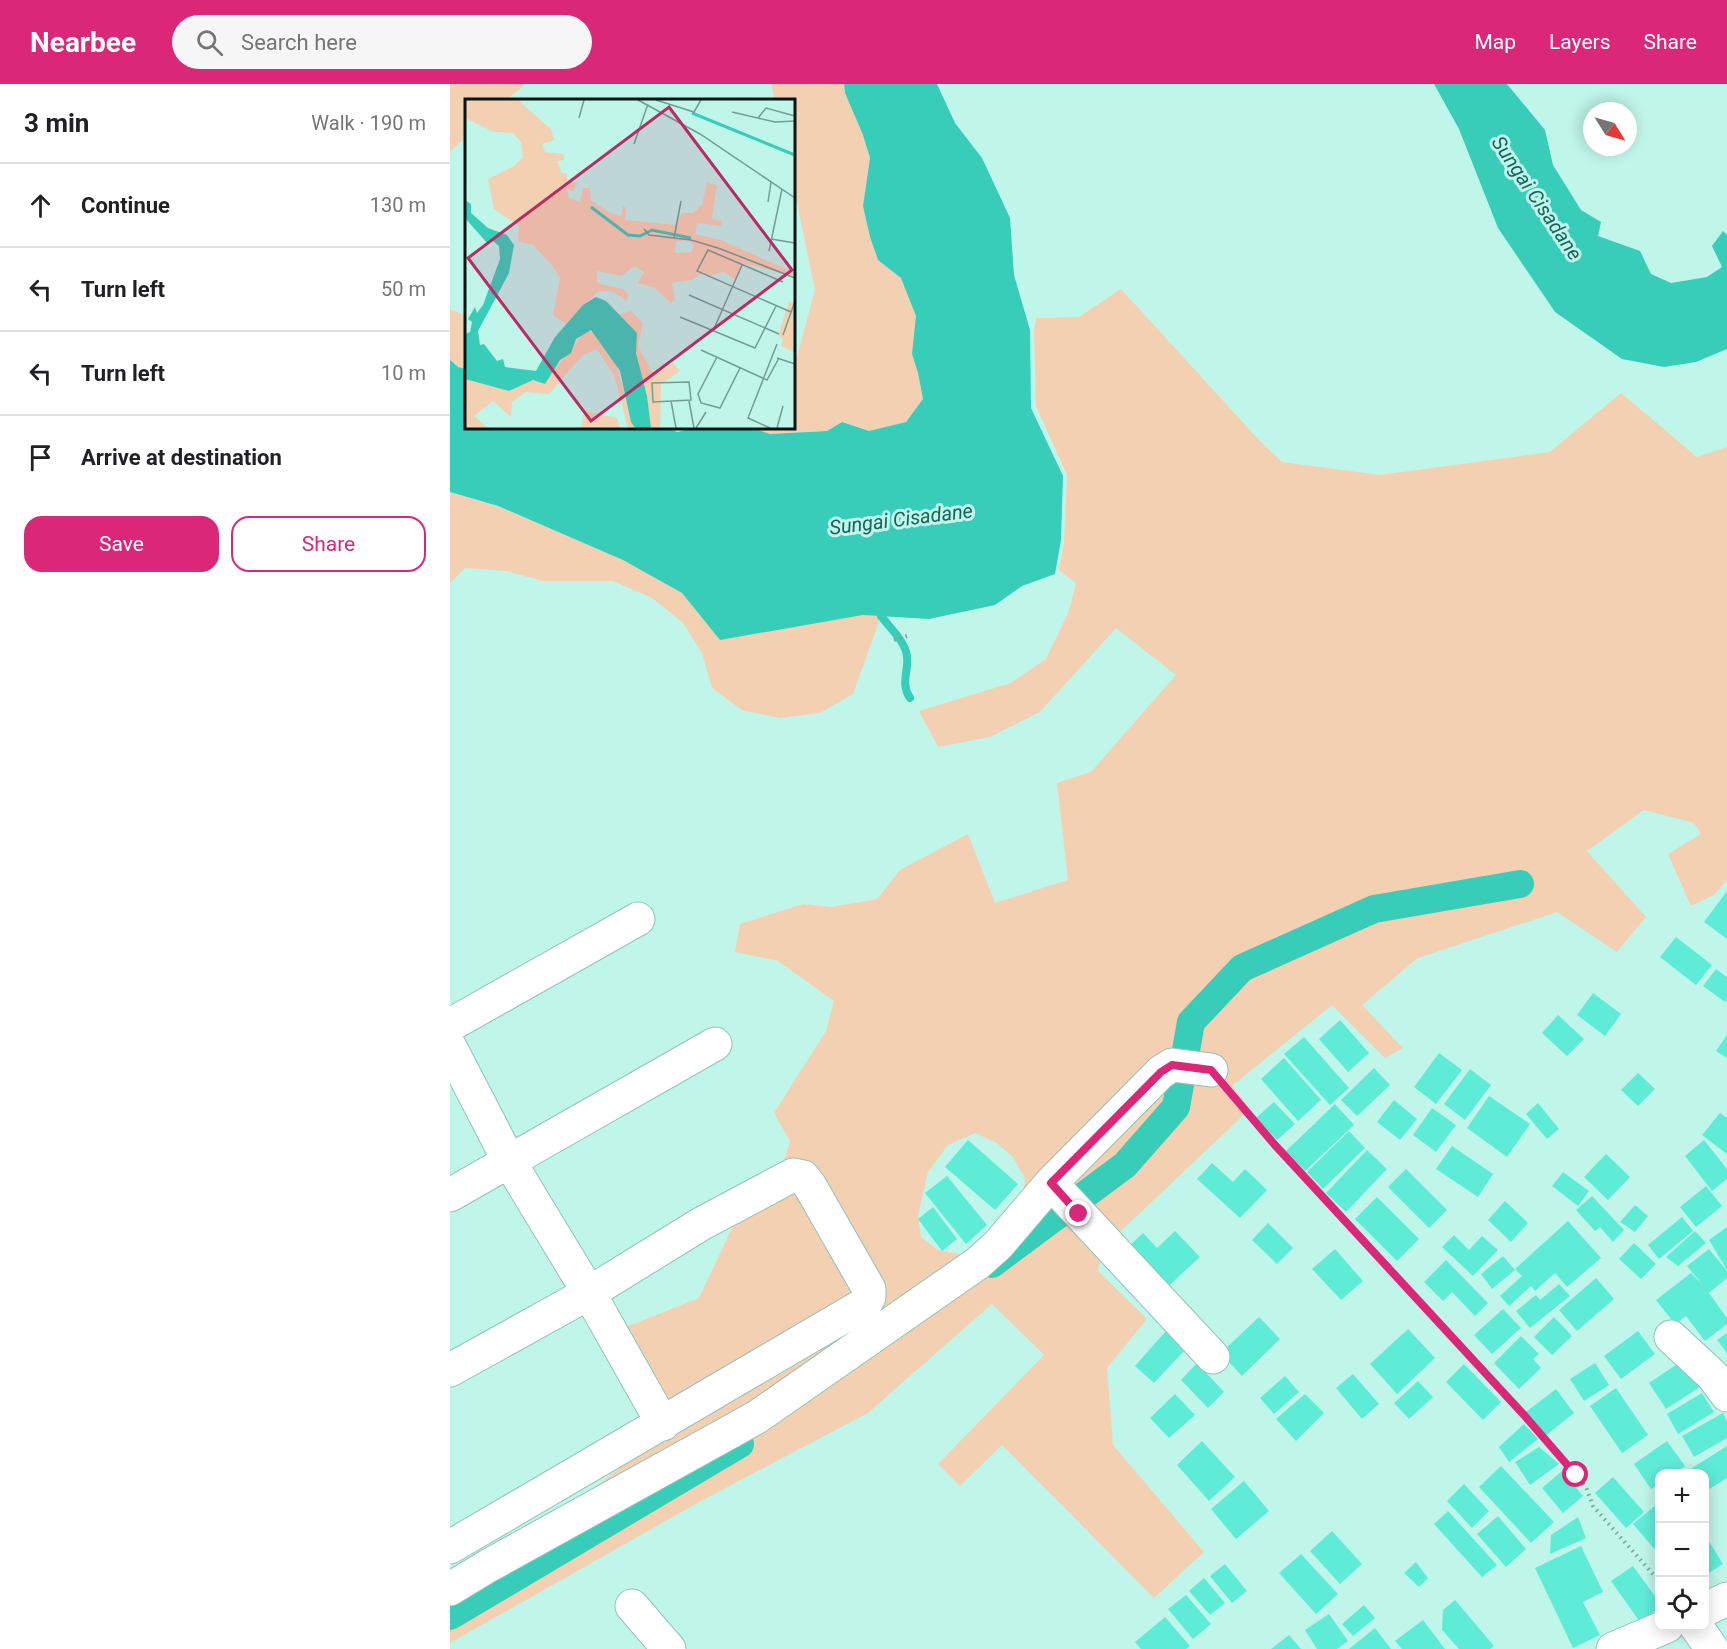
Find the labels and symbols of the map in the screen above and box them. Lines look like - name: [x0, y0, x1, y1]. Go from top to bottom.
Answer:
- inset map: [465, 99, 795, 429]
- north arrow: [1583, 102, 1637, 156]
- water label: Sungai Cisadane: [1487, 131, 1587, 265]
- water label: Sungai Cisadane: [828, 498, 974, 540]
- route end: [1065, 1200, 1091, 1226]
- route start: [1562, 1461, 1588, 1487]

